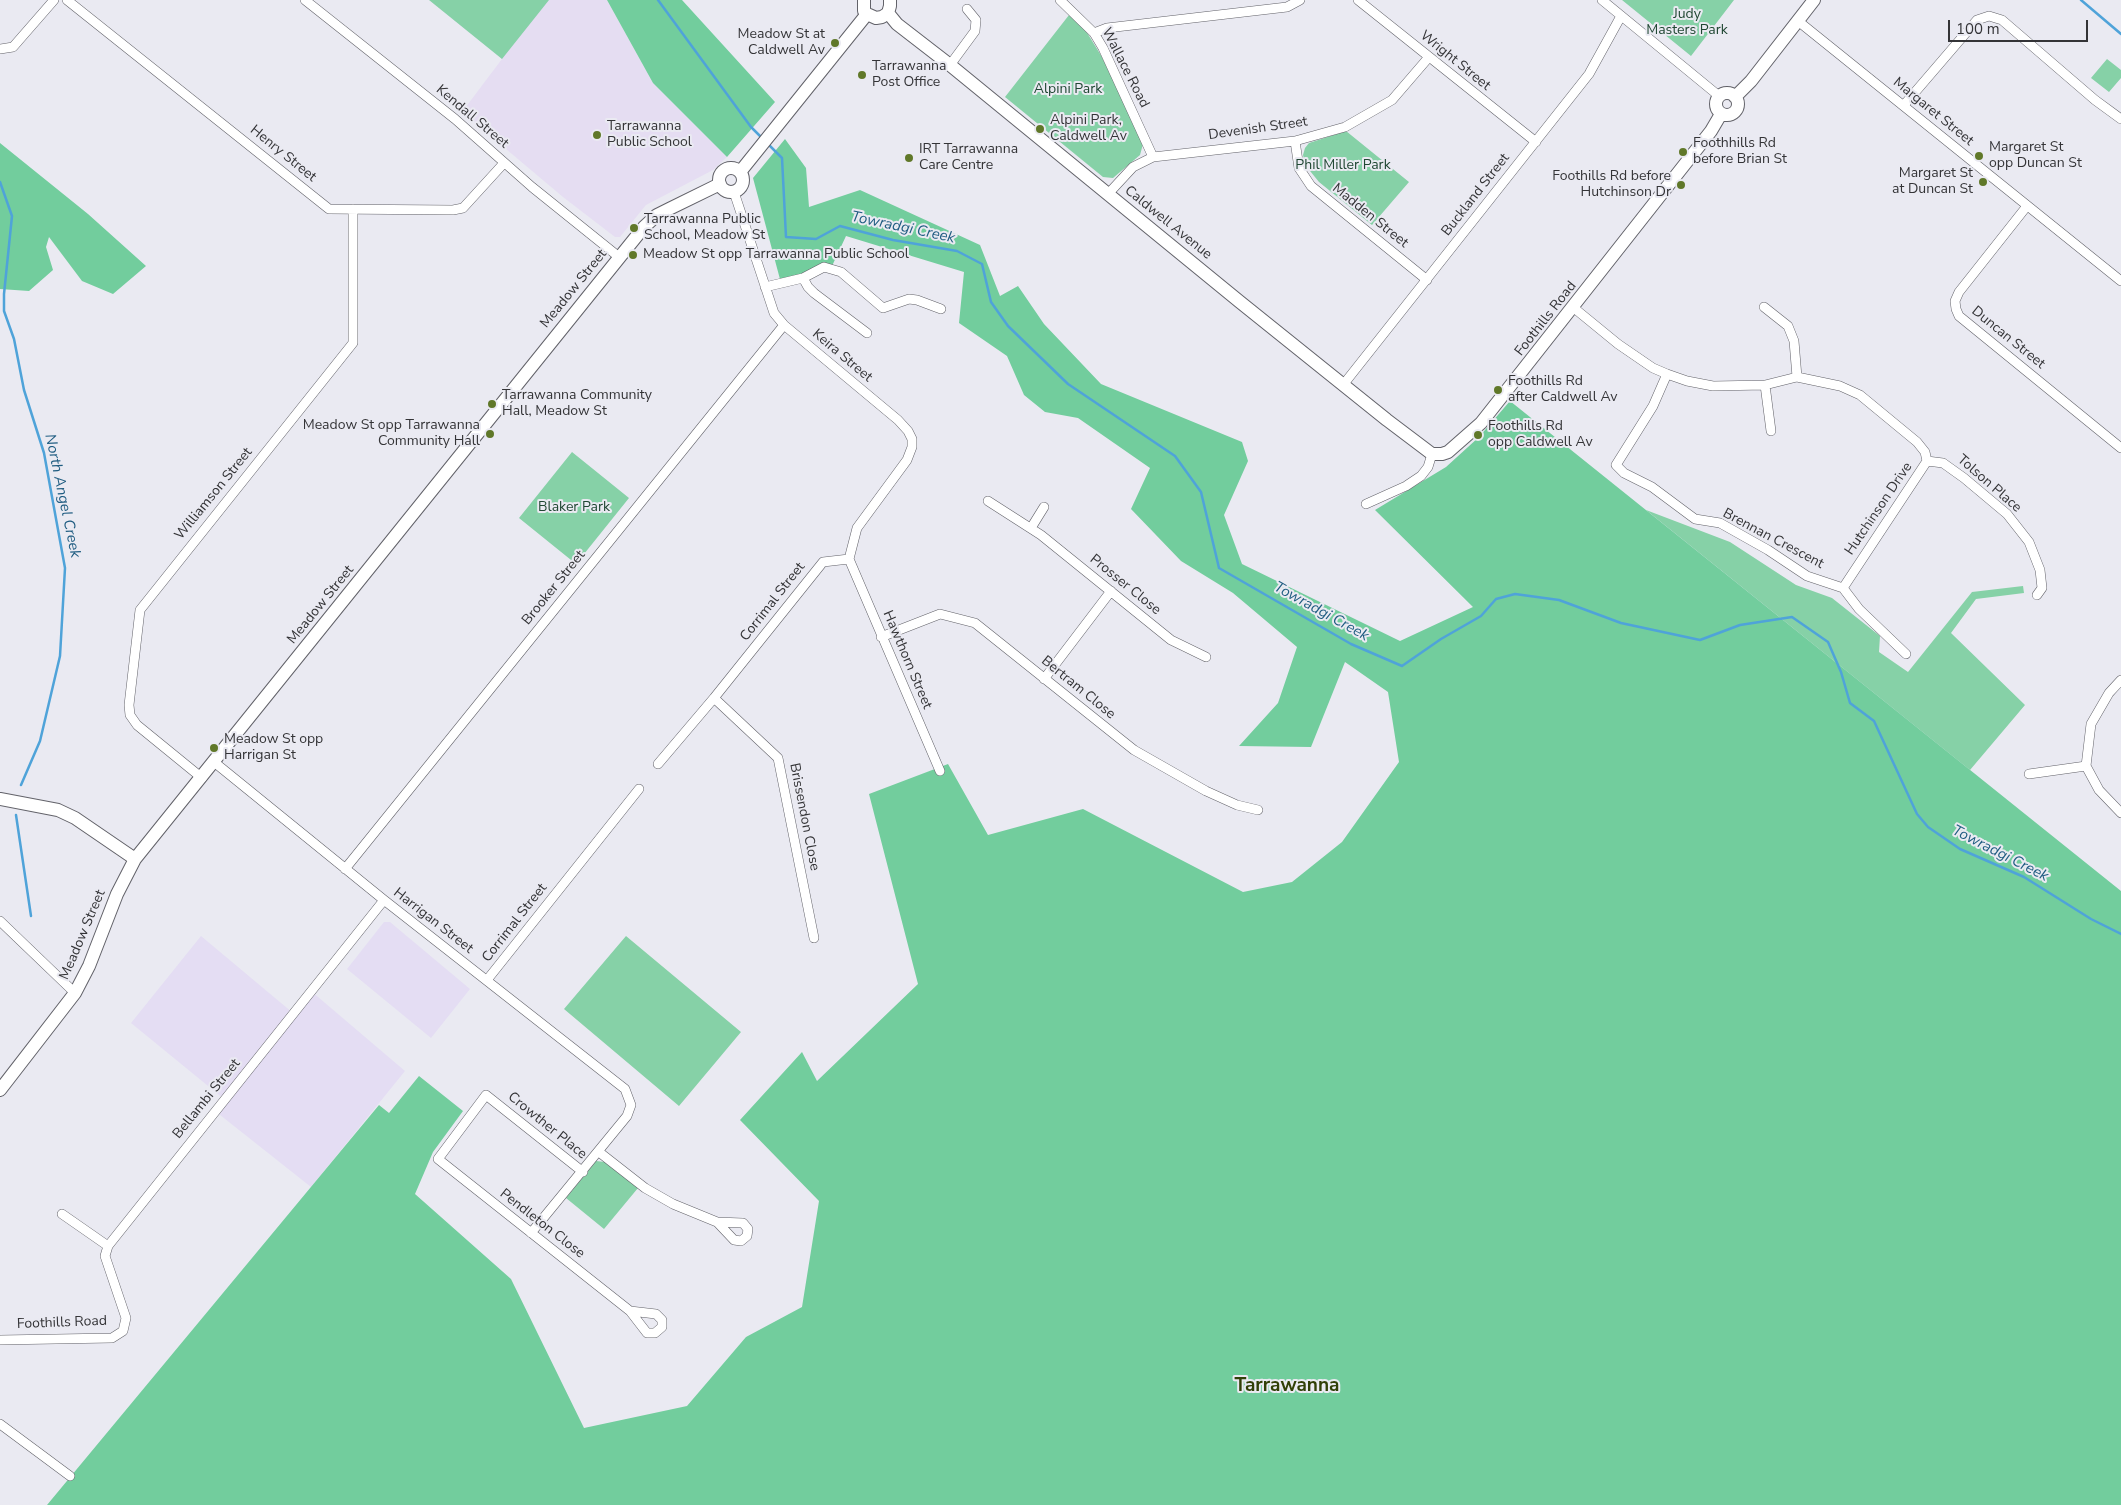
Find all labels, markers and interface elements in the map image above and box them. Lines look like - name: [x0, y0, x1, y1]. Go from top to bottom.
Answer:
- park label: Judy Masters Park: [1646, 7, 1728, 40]
- scale bar: [1951, 10, 2091, 42]
- text: 100 m: [1956, 19, 2000, 39]
- street label: Wallace Road: [1098, 25, 1152, 111]
- place label: Meadow St at Caldwell Av: [738, 27, 825, 59]
- street label: Wright Street: [1416, 27, 1494, 95]
- marker: Meadow St at Caldwell Av: [829, 37, 841, 49]
- place label: Tarrawanna Post Office: [872, 59, 946, 92]
- marker: Tarrawanna Post Office: [856, 69, 868, 81]
- street label: Margaret Street: [1889, 74, 1977, 150]
- street label: Kendall Street: [432, 82, 512, 152]
- park label: Alpini Park: [1034, 82, 1102, 98]
- place label: Alpini Park, Caldwell Av: [1050, 113, 1127, 146]
- street label: Devenish Street: [1207, 114, 1309, 144]
- place label: Tarrawanna Public School: [607, 119, 692, 152]
- street label: Henry Street: [246, 122, 320, 186]
- marker: Alpini Park, Caldwell Av: [1034, 123, 1046, 135]
- marker: Tarrawanna Public School: [591, 129, 603, 141]
- place label: Foothhills Rd before Brian St: [1693, 136, 1787, 168]
- place label: Margaret St opp Duncan St: [1989, 140, 2082, 172]
- place label: IRT Tarrawanna Care Centre: [919, 142, 1018, 174]
- marker: Foothhills Rd before Brian St: [1677, 146, 1689, 158]
- street label: Buckland Street: [1439, 150, 1513, 240]
- marker: Margaret St opp Duncan St: [1973, 150, 1985, 162]
- marker: IRT Tarrawanna Care Centre: [903, 152, 915, 164]
- park label: Phil Miller Park: [1295, 158, 1391, 174]
- place label: Margaret St at Duncan St: [1892, 166, 1973, 198]
- place label: Foothills Rd before Hutchinson Dr: [1552, 169, 1671, 202]
- marker: Margaret St at Duncan St: [1977, 176, 1989, 188]
- marker: Foothills Rd before Hutchinson Dr: [1675, 179, 1687, 191]
- street label: Madden Street: [1329, 180, 1411, 252]
- street label: Caldwell Avenue: [1121, 183, 1215, 263]
- water label: Towradgi Creek: [849, 208, 957, 248]
- place label: Tarrawanna Public School, Meadow St: [644, 212, 765, 244]
- marker: Tarrawanna Public School, Meadow St: [628, 222, 640, 234]
- street label: Meadow Street: [537, 246, 611, 332]
- place label: Meadow St opp Tarrawanna Public School: [643, 247, 909, 263]
- marker: Meadow St opp Tarrawanna Public School: [627, 249, 639, 261]
- street label: Foothills Road: [1512, 278, 1580, 360]
- street label: Duncan Street: [1968, 303, 2048, 373]
- street label: Keira Street: [808, 326, 876, 386]
- place label: Foothills Rd after Caldwell Av: [1508, 374, 1618, 407]
- marker: Foothills Rd after Caldwell Av: [1492, 384, 1504, 396]
- place label: Tarrawanna Community Hall, Meadow St: [502, 388, 652, 421]
- marker: Tarrawanna Community Hall, Meadow St: [486, 398, 498, 410]
- place label: Meadow St opp Tarrawanna Community Hall: [303, 418, 480, 451]
- place label: Foothills Rd opp Caldwell Av: [1488, 419, 1593, 452]
- marker: Meadow St opp Tarrawanna Community Hall: [484, 428, 496, 440]
- marker: Foothills Rd opp Caldwell Av: [1472, 429, 1484, 441]
- water label: North Angel Creek: [40, 432, 84, 560]
- street label: Williamson Street: [172, 444, 256, 544]
- street label: Tolson Place: [1953, 452, 2025, 516]
- street label: Hutchinson Drive: [1842, 459, 1916, 559]
- park label: Blaker Park: [538, 500, 610, 516]
- street label: Brennan Crescent: [1720, 505, 1826, 573]
- street label: Brooker Street: [519, 547, 589, 629]
- street label: Prosser Close: [1086, 551, 1164, 619]
- street label: Corrimal Street: [737, 559, 809, 645]
- street label: Meadow Street: [284, 562, 358, 648]
- water label: Towradgi Creek: [1270, 579, 1372, 645]
- street label: Hawthorn Street: [879, 608, 935, 712]
- street label: Bertram Close: [1038, 653, 1118, 723]
- place label: Meadow St opp Harrigan St: [224, 732, 323, 764]
- marker: Meadow St opp Harrigan St: [208, 742, 220, 754]
- street label: Brissendon Close: [785, 762, 823, 872]
- water label: Towradgi Creek: [1949, 822, 2051, 886]
- street label: Corrimal Street: [479, 880, 551, 966]
- street label: Harrigan Street: [390, 885, 476, 957]
- street label: Meadow Street: [56, 887, 110, 983]
- street label: Bellambi Street: [170, 1056, 244, 1142]
- street label: Crowther Place: [504, 1089, 590, 1163]
- street label: Pendleton Close: [496, 1186, 588, 1262]
- street label: Foothills Road: [17, 1313, 107, 1333]
- district label: Tarrawanna: [1235, 1375, 1339, 1397]

